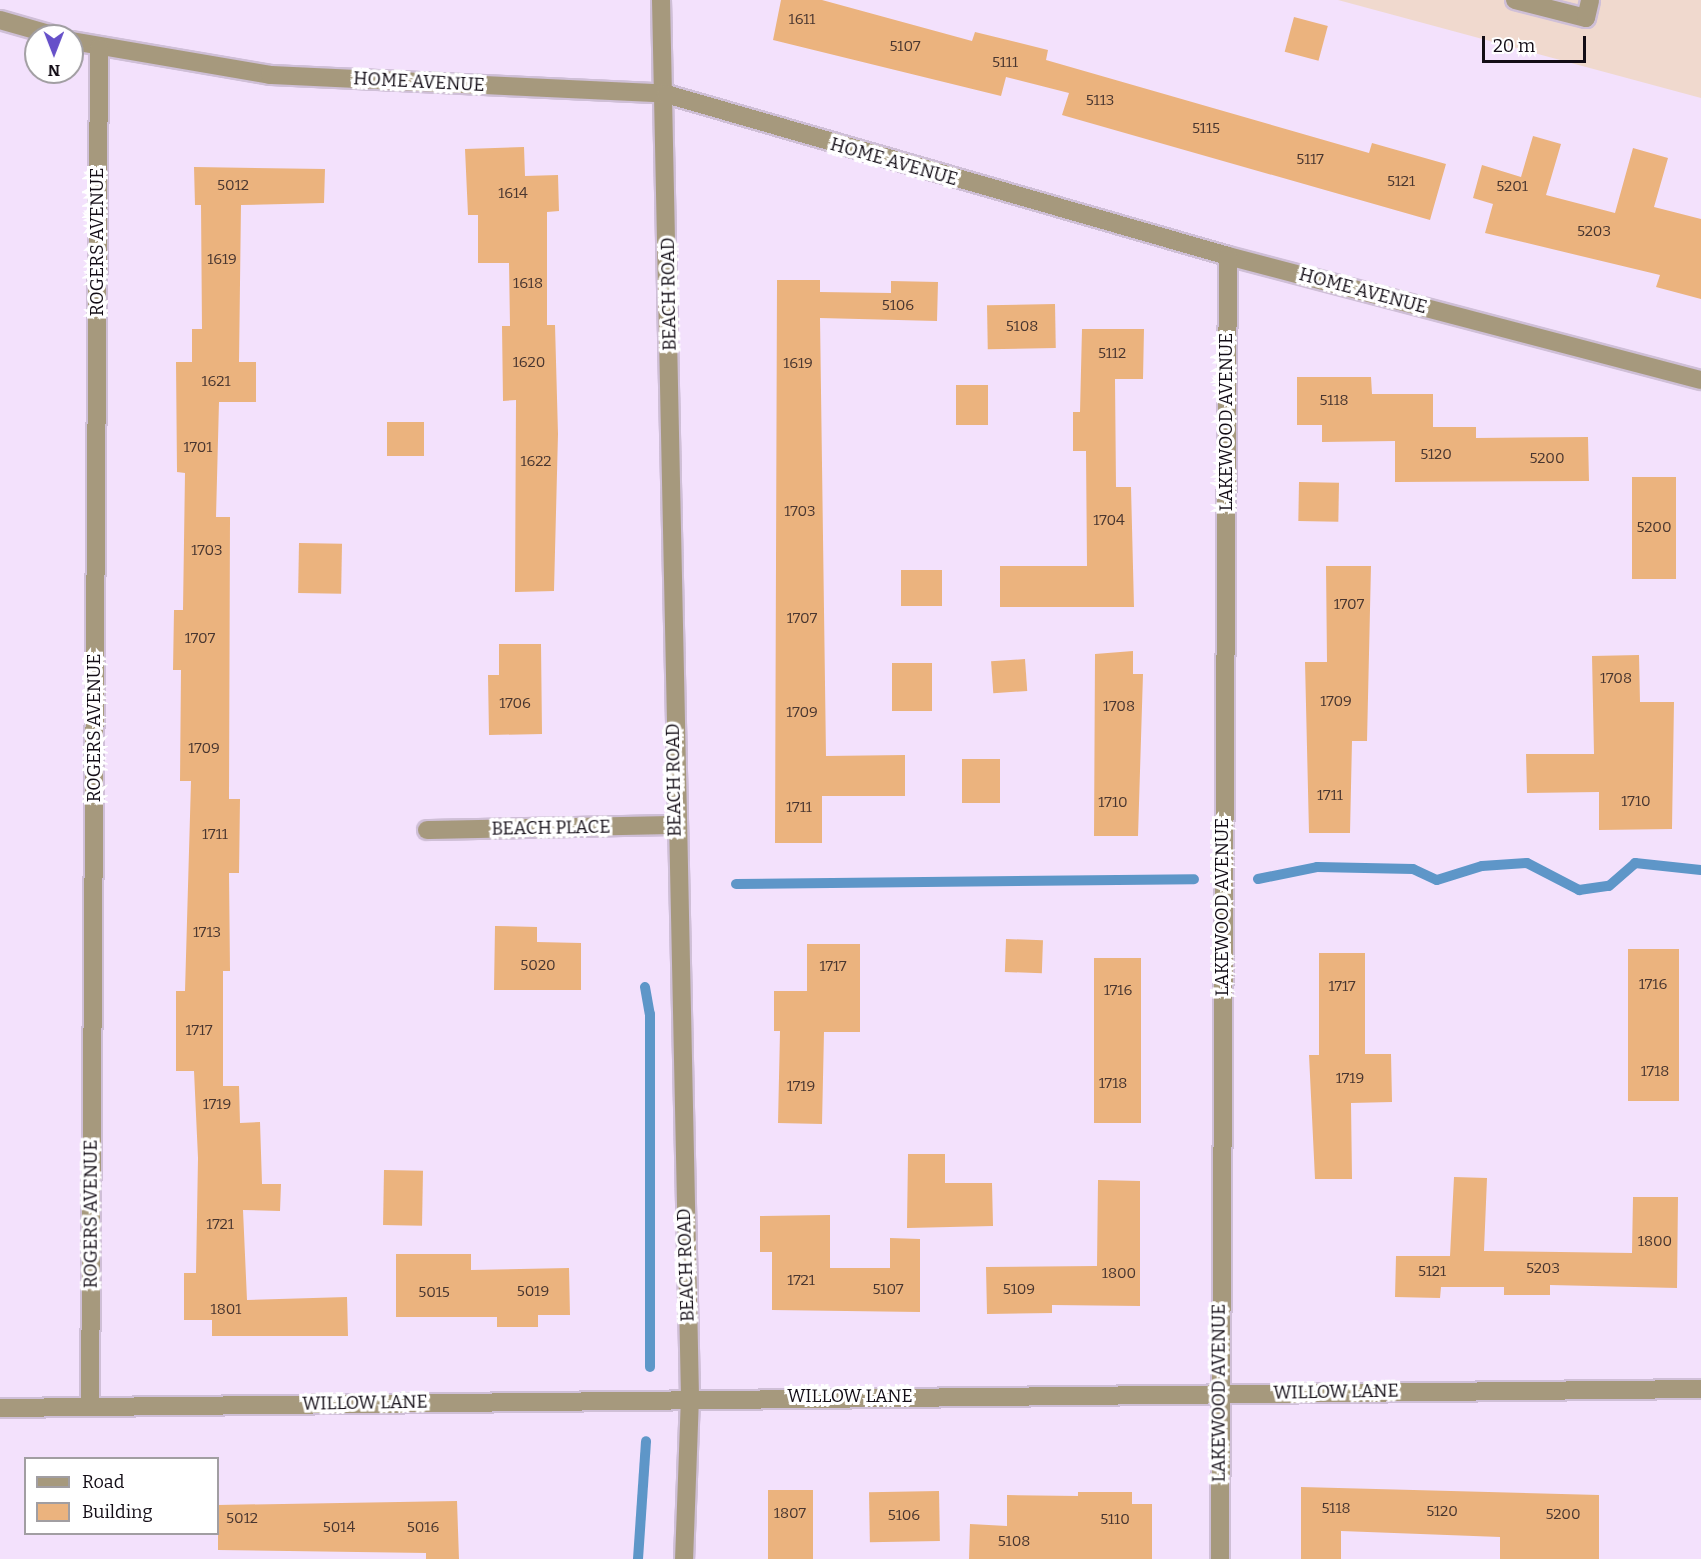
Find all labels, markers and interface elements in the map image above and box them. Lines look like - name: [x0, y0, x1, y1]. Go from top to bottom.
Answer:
- house number: 1611: [789, 11, 815, 29]
- north arrow: [24, 24, 84, 84]
- scale bar: [1485, 24, 1588, 62]
- text: 20 m: [1493, 35, 1535, 57]
- house number: 5107: [889, 38, 921, 56]
- house number: 5111: [992, 54, 1018, 72]
- text: N: [48, 61, 60, 80]
- street label: HOME AVENUE: [353, 68, 485, 96]
- house number: 5113: [1086, 92, 1114, 110]
- house number: 5115: [1192, 120, 1220, 138]
- street label: HOME AVENUE: [828, 133, 960, 191]
- house number: 5117: [1296, 151, 1324, 169]
- street label: ROGERS AVENUE: [86, 168, 108, 316]
- house number: 5121: [1387, 173, 1415, 191]
- house number: 5012: [217, 177, 249, 195]
- house number: 5201: [1496, 178, 1528, 196]
- house number: 1614: [498, 185, 528, 203]
- house number: 5203: [1577, 223, 1611, 241]
- street label: BEACH ROAD: [657, 237, 681, 351]
- house number: 1619: [207, 251, 237, 269]
- street label: HOME AVENUE: [1297, 264, 1429, 318]
- house number: 1618: [513, 275, 543, 293]
- house number: 5106: [882, 297, 914, 315]
- house number: 5108: [1006, 318, 1038, 336]
- street label: LAKEWOOD AVENUE: [1215, 333, 1237, 511]
- house number: 5112: [1098, 345, 1126, 363]
- house number: 1620: [513, 354, 545, 372]
- house number: 1619: [783, 355, 813, 373]
- house number: 1621: [202, 373, 230, 391]
- house number: 5118: [1319, 392, 1349, 410]
- house number: 1701: [184, 439, 212, 457]
- house number: 5120: [1420, 446, 1452, 464]
- house number: 5200: [1529, 450, 1565, 468]
- house number: 1622: [520, 453, 552, 471]
- house number: 1703: [784, 503, 816, 521]
- house number: 1704: [1093, 512, 1125, 530]
- house number: 5200: [1636, 519, 1672, 537]
- house number: 1703: [191, 542, 223, 560]
- house number: 1707: [1334, 596, 1364, 614]
- house number: 1707: [787, 610, 817, 628]
- house number: 1707: [185, 630, 215, 648]
- street label: ROGERS AVENUE: [83, 654, 105, 802]
- house number: 1708: [1600, 670, 1632, 688]
- house number: 1709: [1320, 693, 1352, 711]
- house number: 1706: [499, 695, 531, 713]
- house number: 1708: [1103, 698, 1135, 716]
- house number: 1709: [786, 704, 818, 722]
- street label: BEACH ROAD: [662, 723, 686, 837]
- house number: 1709: [188, 740, 220, 758]
- house number: 1711: [1317, 787, 1343, 805]
- house number: 1710: [1621, 793, 1651, 811]
- house number: 1710: [1098, 794, 1128, 812]
- house number: 1711: [786, 799, 812, 817]
- street label: BEACH PLACE: [491, 816, 611, 840]
- street label: LAKEWOOD AVENUE: [1211, 818, 1233, 996]
- house number: 1711: [202, 826, 228, 844]
- house number: 1713: [193, 924, 221, 942]
- house number: 5020: [520, 957, 556, 975]
- house number: 1717: [819, 958, 847, 976]
- house number: 1716: [1639, 976, 1667, 994]
- house number: 1717: [1328, 978, 1356, 996]
- house number: 1716: [1104, 982, 1132, 1000]
- house number: 1717: [185, 1022, 213, 1040]
- house number: 1718: [1641, 1063, 1669, 1081]
- house number: 1719: [1336, 1070, 1364, 1088]
- house number: 1718: [1099, 1075, 1127, 1093]
- house number: 1719: [787, 1078, 815, 1096]
- house number: 1719: [203, 1096, 231, 1114]
- street label: ROGERS AVENUE: [80, 1140, 102, 1288]
- street label: BEACH ROAD: [673, 1208, 699, 1322]
- house number: 1721: [206, 1216, 234, 1234]
- house number: 1800: [1638, 1233, 1672, 1251]
- house number: 5203: [1526, 1260, 1560, 1278]
- house number: 5121: [1418, 1263, 1446, 1281]
- house number: 1800: [1102, 1265, 1136, 1283]
- house number: 1721: [787, 1272, 815, 1290]
- house number: 5107: [872, 1281, 904, 1299]
- house number: 5109: [1003, 1281, 1035, 1299]
- house number: 5019: [517, 1283, 549, 1301]
- house number: 5015: [418, 1284, 450, 1302]
- house number: 1801: [211, 1301, 241, 1319]
- street label: LAKEWOOD AVENUE: [1208, 1304, 1230, 1482]
- street label: WILLOW LANE: [1273, 1380, 1399, 1404]
- street label: WILLOW LANE: [787, 1385, 913, 1407]
- street label: WILLOW LANE: [302, 1391, 428, 1415]
- legend: [24, 1457, 219, 1535]
- text: Road: [82, 1471, 124, 1493]
- house number: 5118: [1321, 1500, 1351, 1518]
- text: Building: [82, 1501, 153, 1523]
- house number: 5120: [1426, 1503, 1458, 1521]
- house number: 1807: [774, 1505, 806, 1523]
- house number: 5200: [1545, 1506, 1581, 1524]
- house number: 5106: [888, 1507, 920, 1525]
- house number: 5012: [226, 1510, 258, 1528]
- house number: 5110: [1100, 1511, 1130, 1529]
- house number: 5014: [323, 1519, 355, 1537]
- house number: 5016: [407, 1519, 439, 1537]
- house number: 5108: [998, 1533, 1030, 1551]

